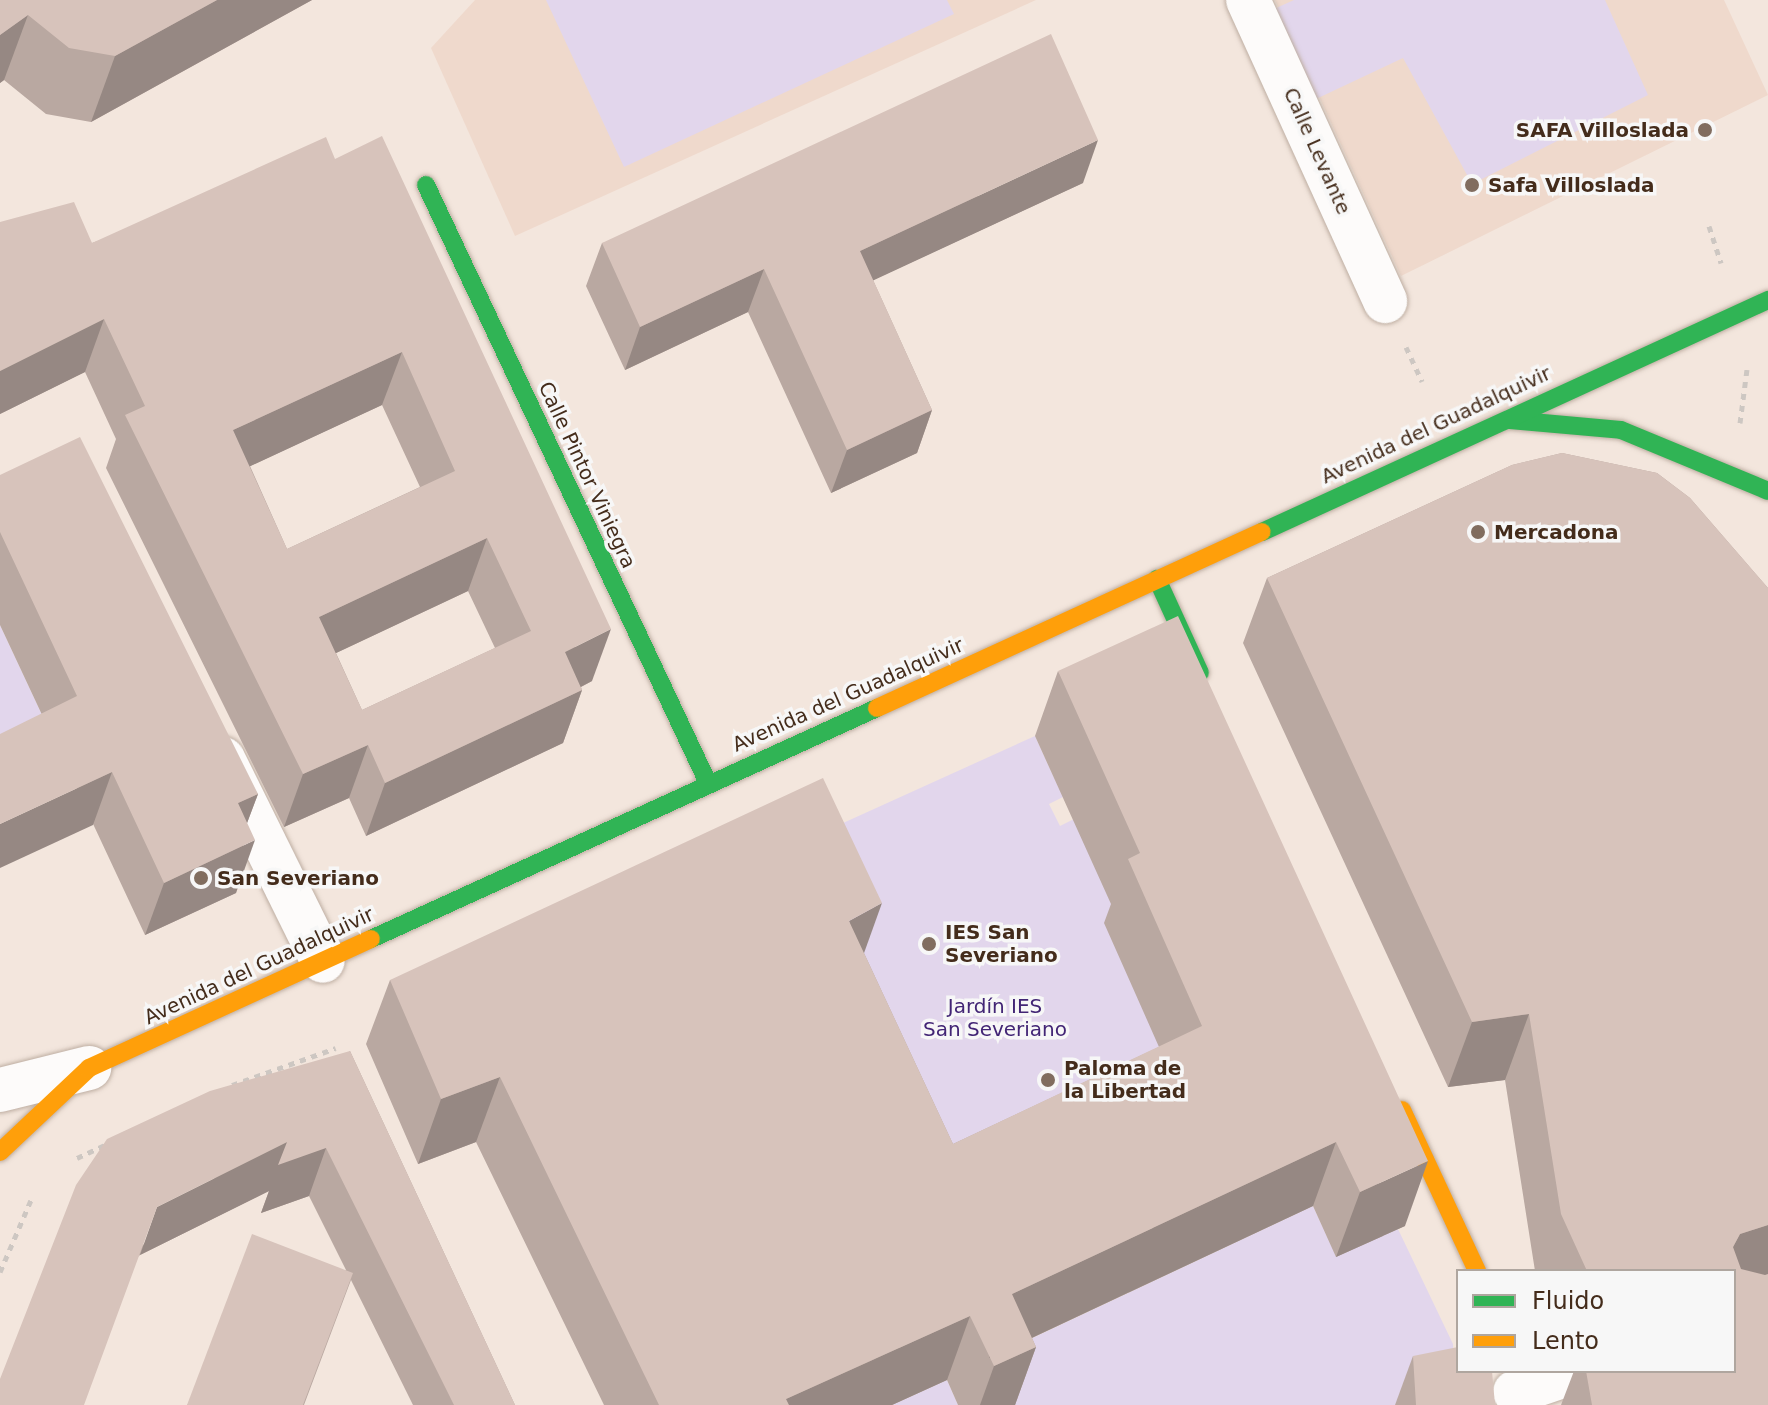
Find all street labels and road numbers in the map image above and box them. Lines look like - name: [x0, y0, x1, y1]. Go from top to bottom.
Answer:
- street label: Calle Levante: [1278, 84, 1356, 218]
- street label: Avenida del Guadalquivir: [1317, 361, 1555, 489]
- street label: Calle Pintor Viniegra: [533, 378, 641, 572]
- street label: Avenida del Guadalquivir: [729, 633, 967, 757]
- street label: Avenida del Guadalquivir: [140, 902, 378, 1030]

